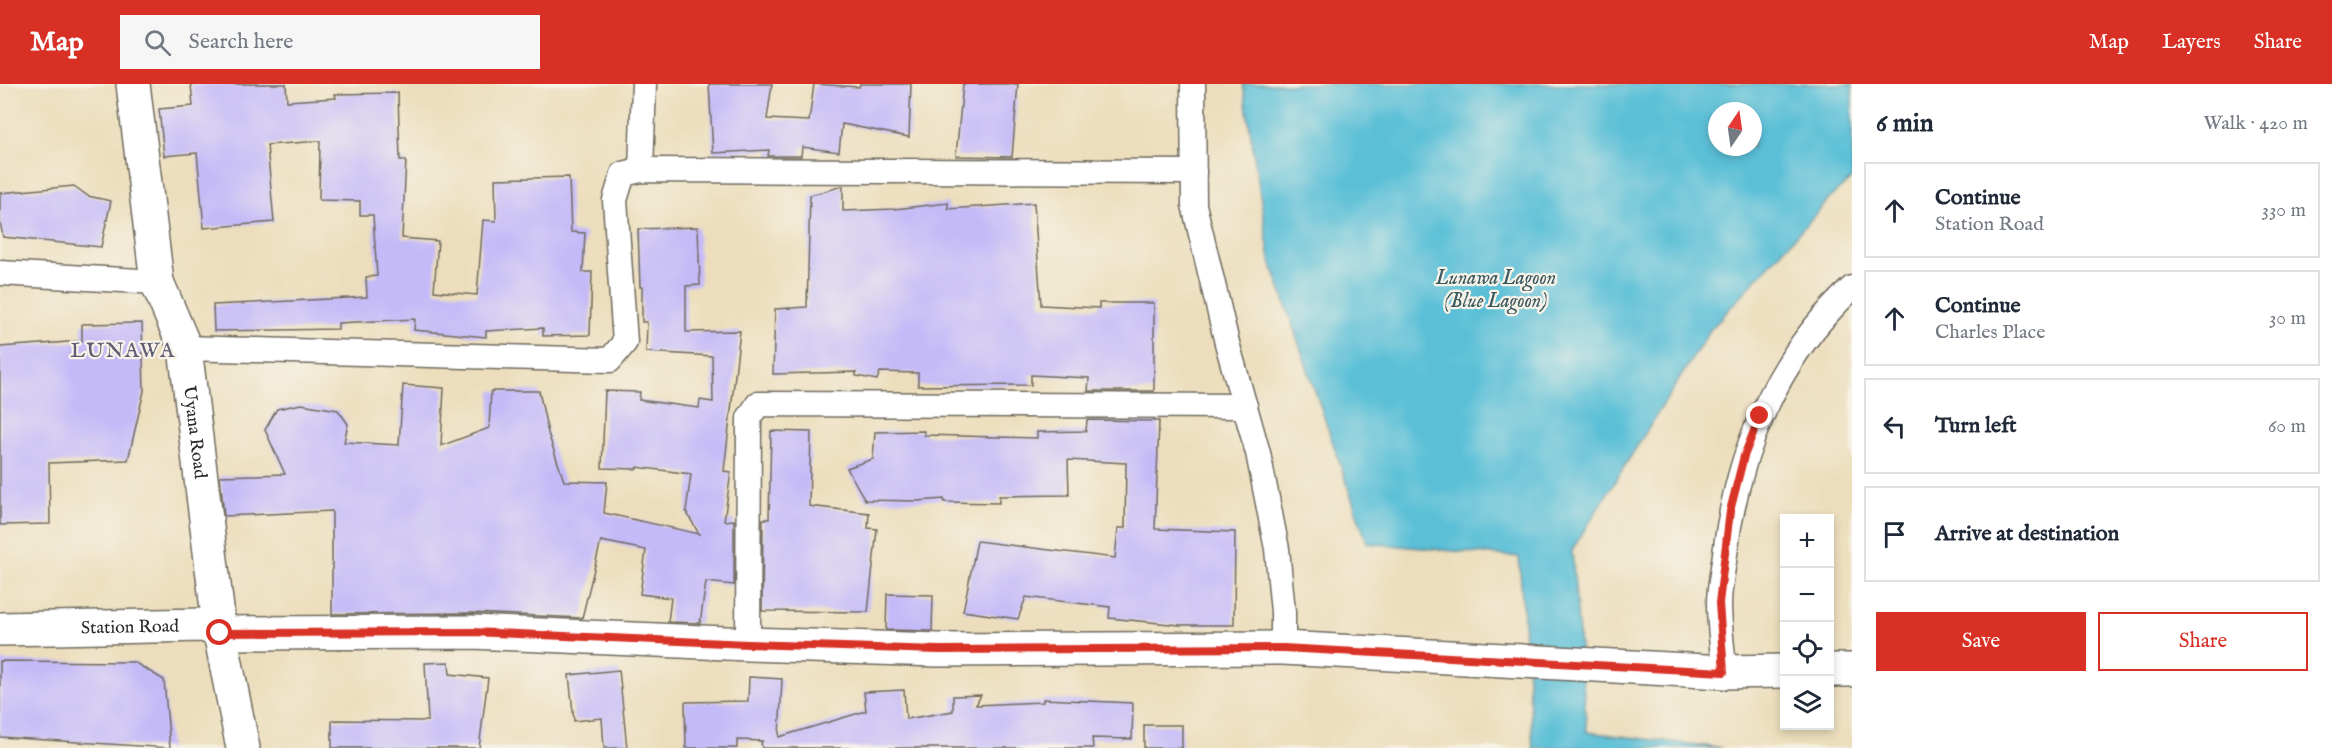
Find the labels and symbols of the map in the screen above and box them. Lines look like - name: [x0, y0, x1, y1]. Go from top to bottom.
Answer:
- north arrow: [1708, 102, 1762, 156]
- water label: Lunawa Lagoon (Blue Lagoon): [1435, 266, 1556, 315]
- district label: LUNAWA: [70, 338, 176, 365]
- street label: Uyana Road: [177, 385, 211, 481]
- route end: [1746, 402, 1772, 428]
- street label: Station Road: [81, 616, 180, 640]
- route start: [206, 619, 232, 645]

